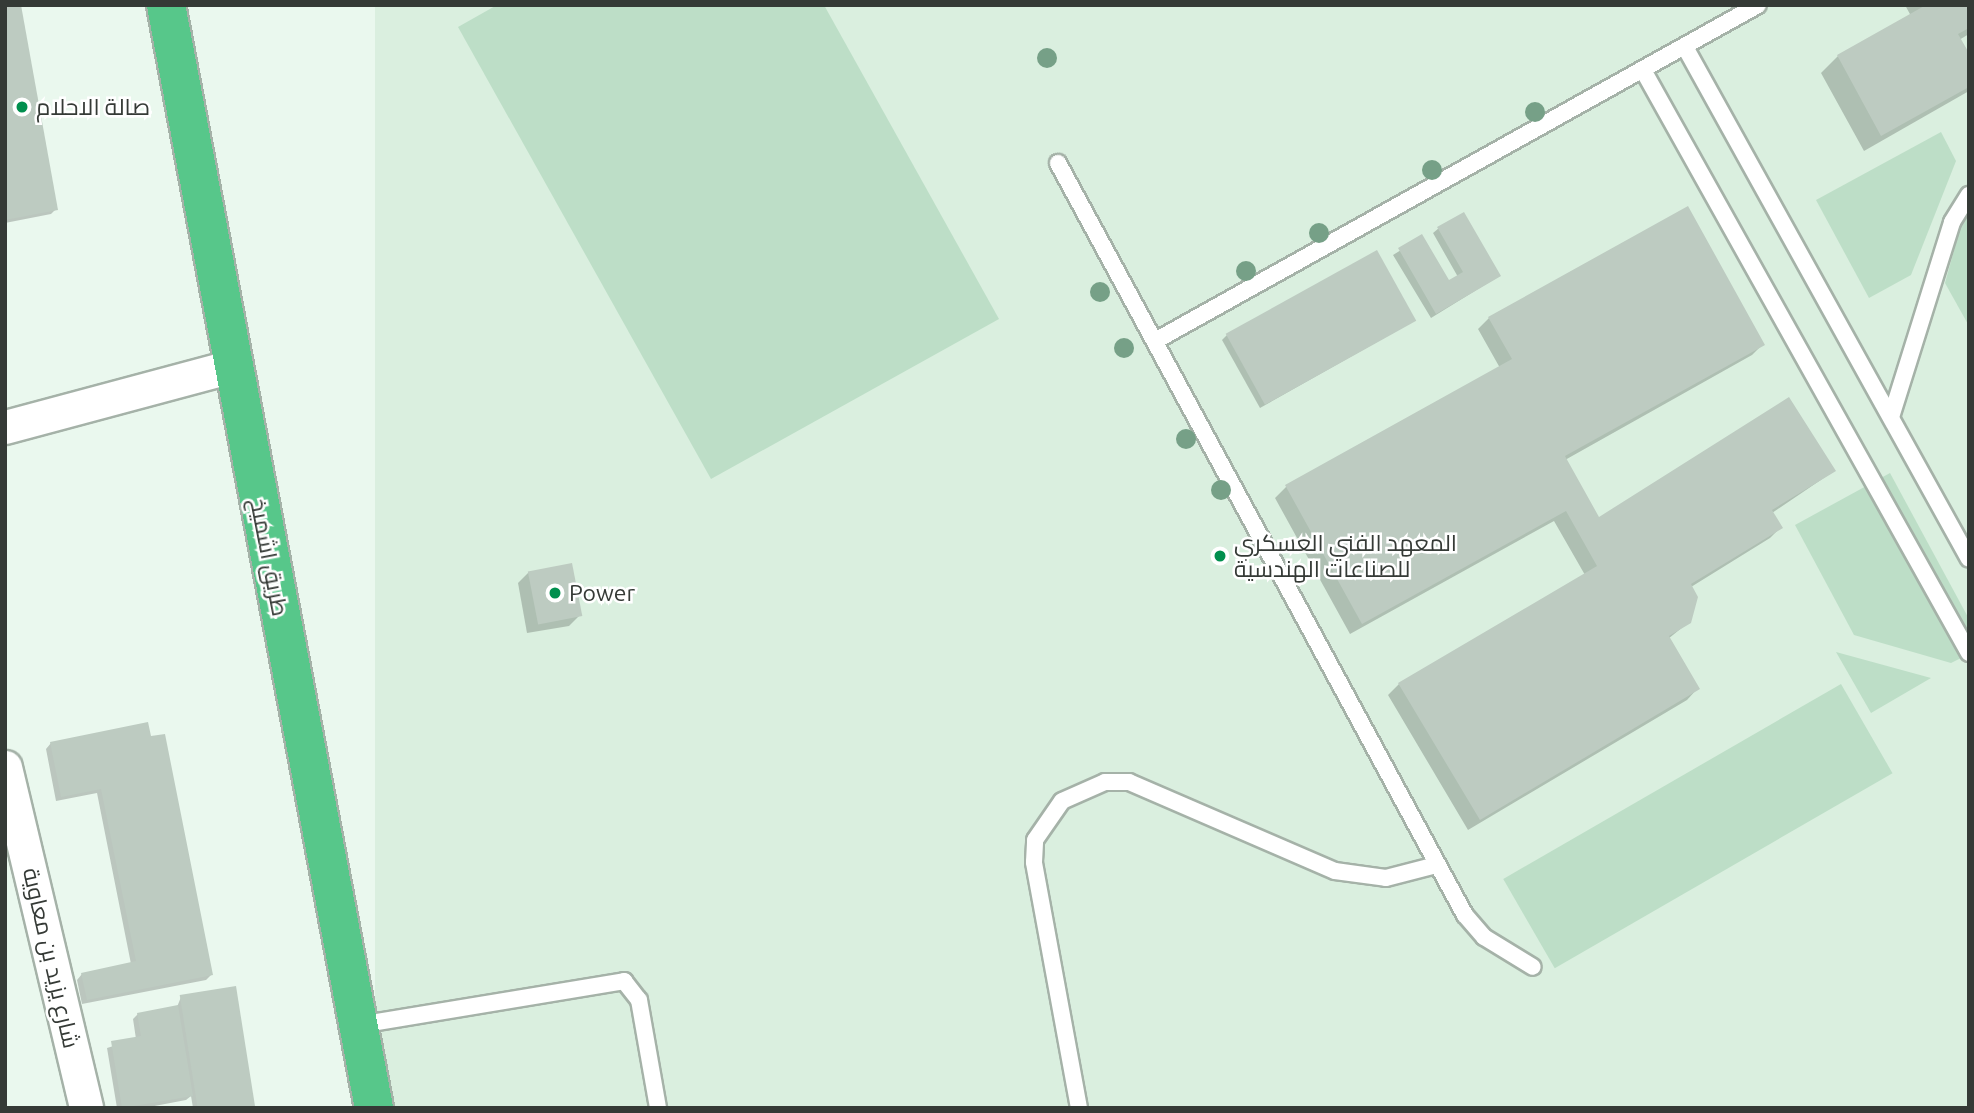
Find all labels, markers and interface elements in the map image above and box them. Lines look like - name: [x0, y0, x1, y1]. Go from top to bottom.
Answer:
- place label: صالة الاحلام: [36, 93, 150, 121]
- marker: صالة الاحلام: [14, 99, 30, 115]
- street label: طريق اشميخ: [244, 496, 294, 618]
- place label: المعهد الفني العسكري للصناعات الهندسية: [1234, 529, 1457, 583]
- marker: المعهد الفني العسكري للصناعات الهندسية: [1212, 548, 1228, 564]
- place label: Power: [569, 579, 635, 607]
- marker: Power: [547, 585, 563, 601]
- street label: شارع يزيد بن معاوية: [17, 865, 85, 1051]

